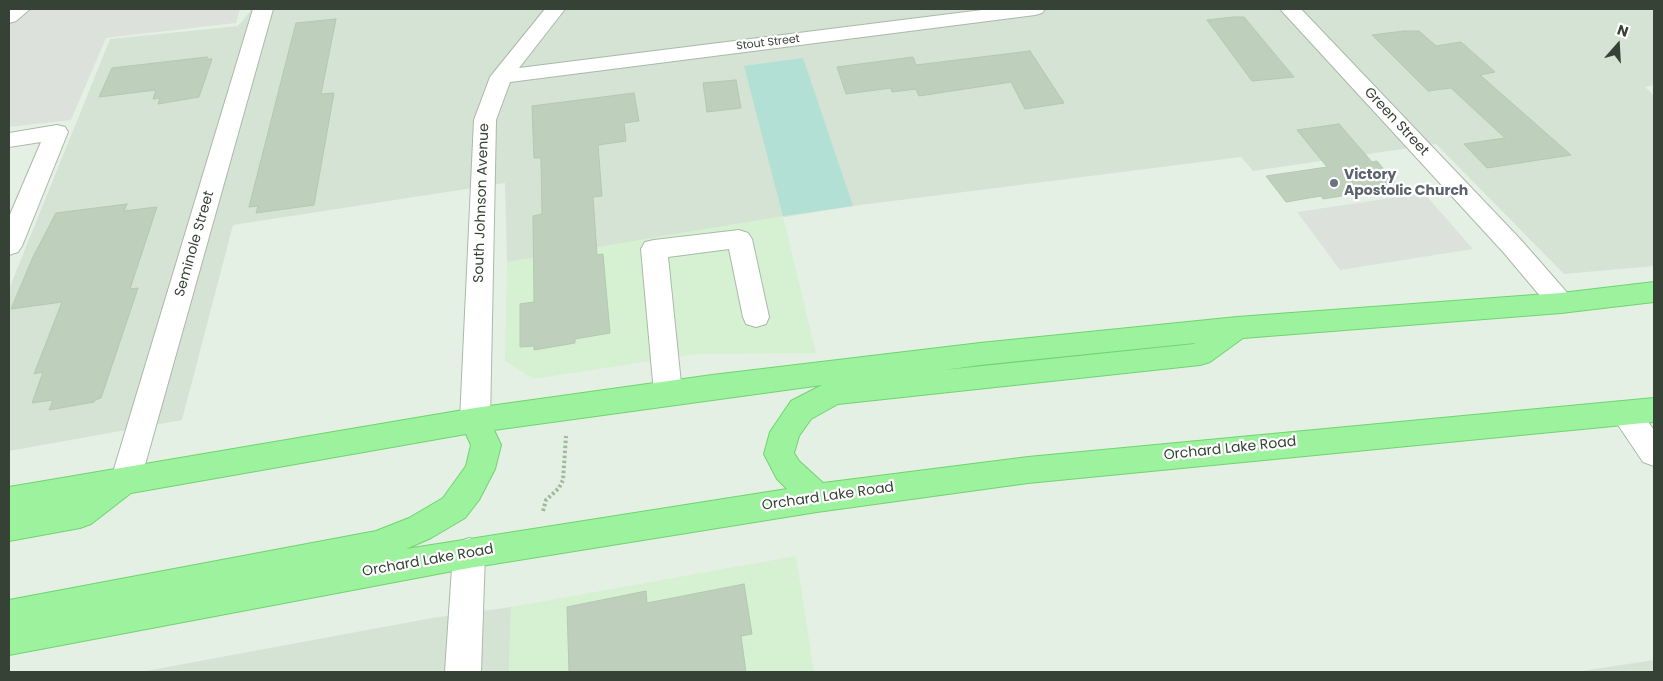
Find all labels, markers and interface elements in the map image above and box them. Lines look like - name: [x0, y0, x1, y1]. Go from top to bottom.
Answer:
- north arrow: [1593, 20, 1643, 70]
- text: N: [1615, 20, 1631, 42]
- street label: Stout Street: [736, 33, 800, 53]
- street label: Green Street: [1360, 84, 1432, 160]
- street label: South Johnson Avenue: [471, 123, 493, 283]
- place label: Victory Apostolic Church: [1344, 167, 1468, 200]
- marker: Victory Apostolic Church: [1328, 177, 1340, 189]
- street label: Seminole Street: [172, 189, 218, 299]
- street label: Orchard Lake Road: [1163, 434, 1297, 464]
- street label: Orchard Lake Road: [761, 479, 895, 515]
- street label: Orchard Lake Road: [361, 541, 495, 581]

